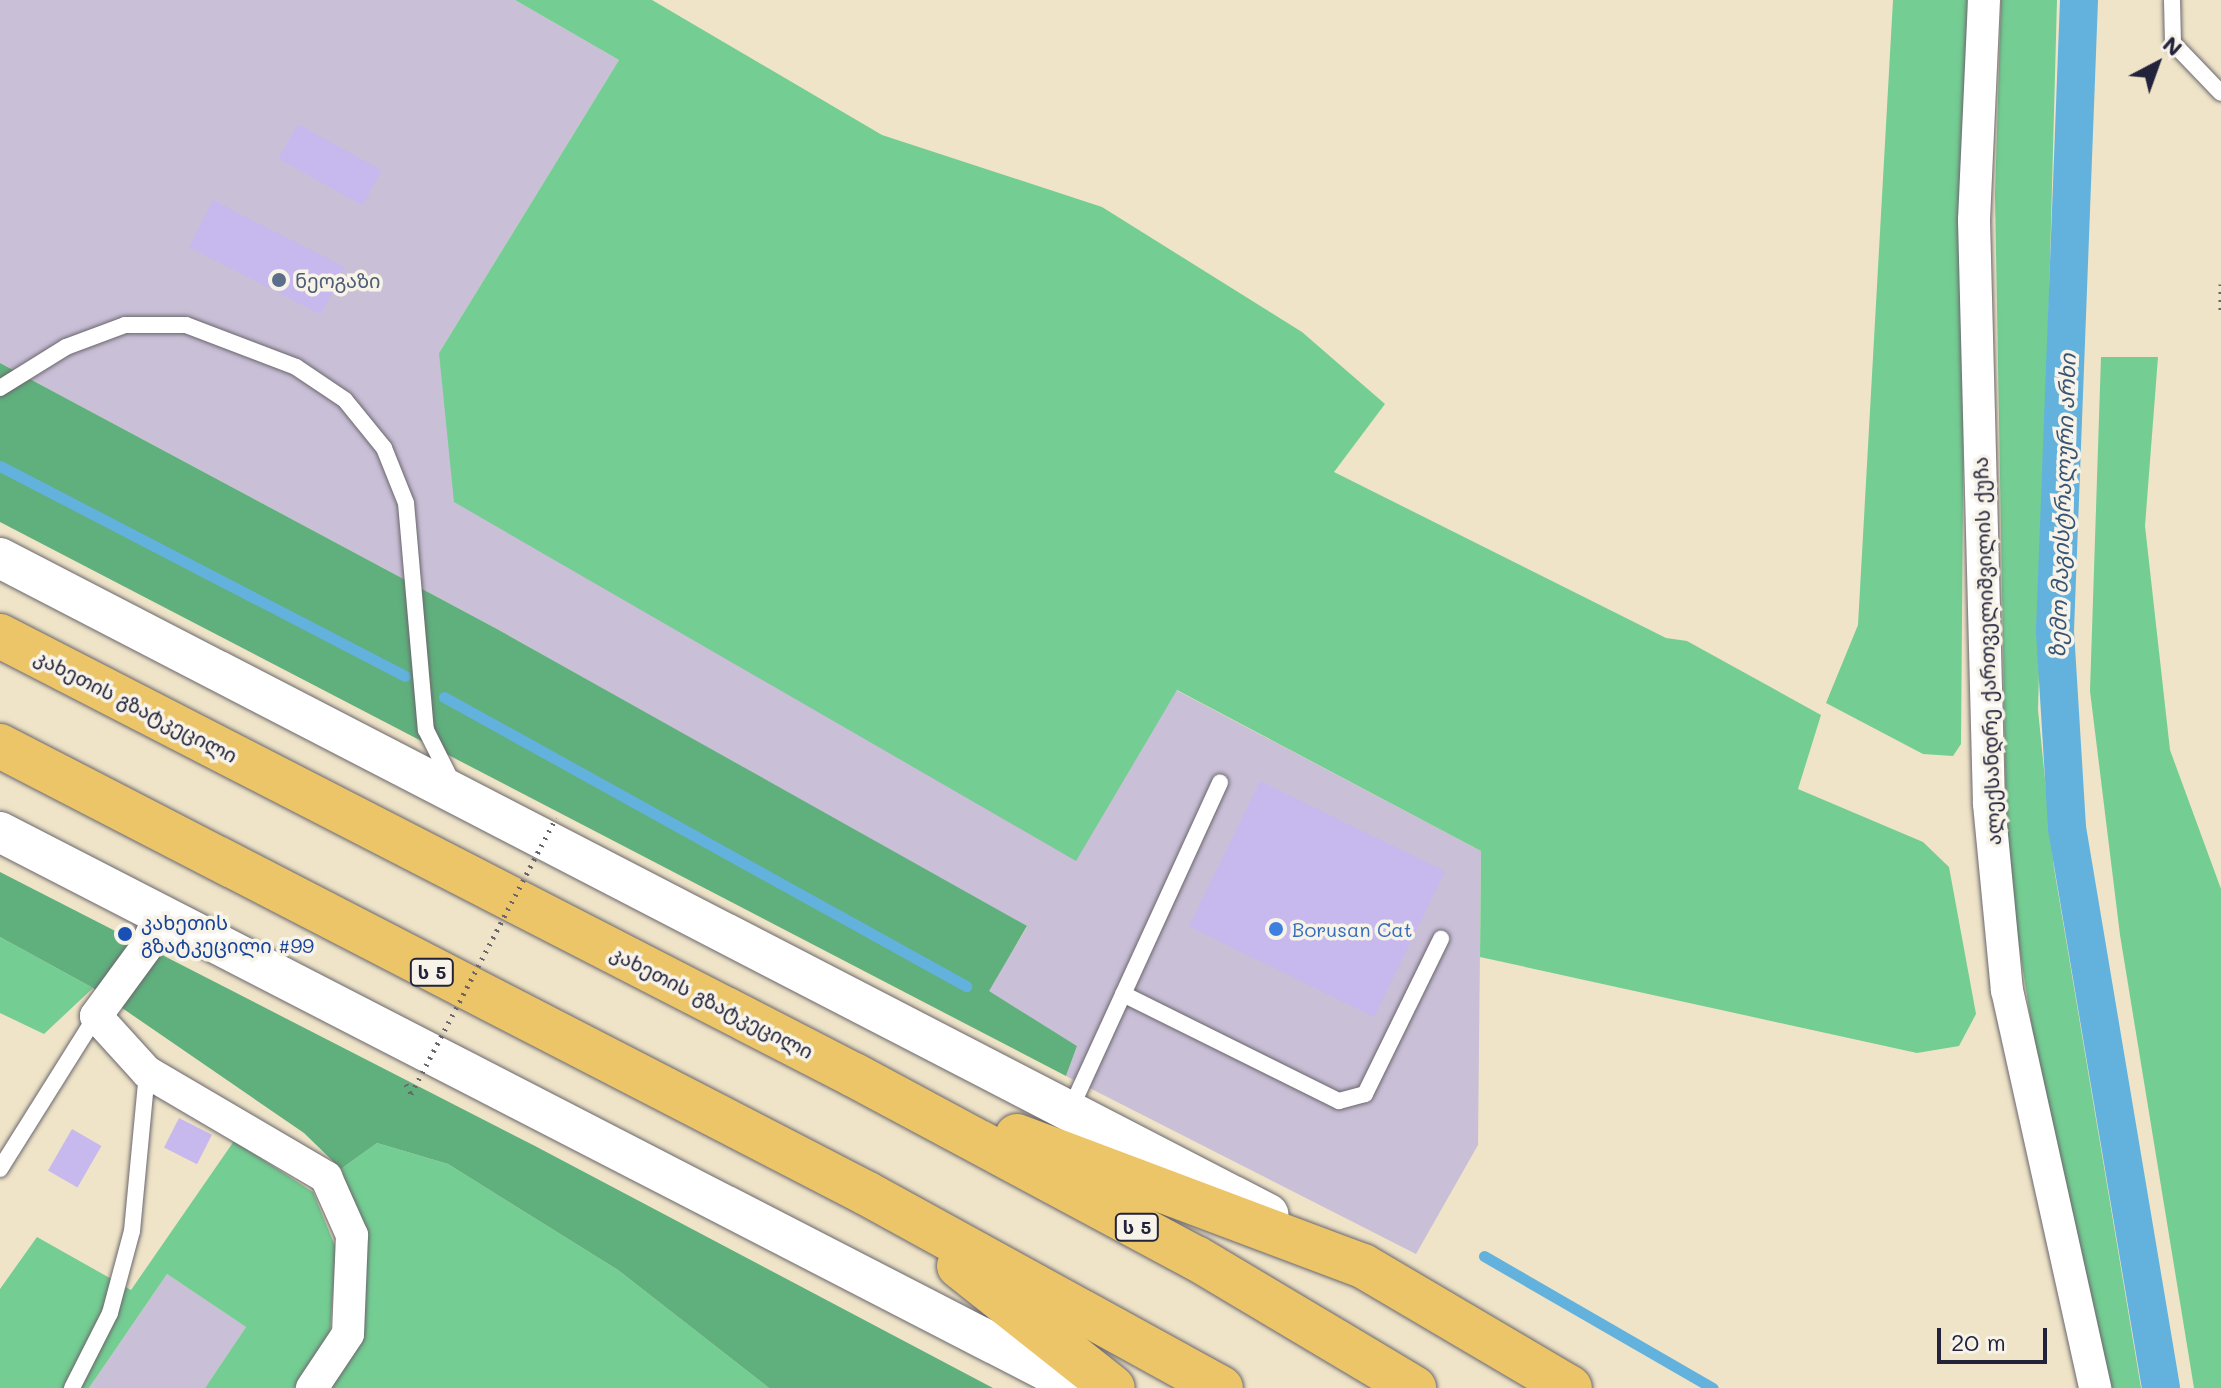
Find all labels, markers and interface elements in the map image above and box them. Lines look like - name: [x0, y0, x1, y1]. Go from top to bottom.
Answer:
- north arrow: [2117, 24, 2197, 104]
- text: N: [2157, 29, 2189, 62]
- place label: ნეოგაზი: [295, 268, 380, 292]
- marker: ნეოგაზი: [270, 271, 288, 289]
- water label: ზემო მაგისტრალური არხი: [2043, 353, 2081, 659]
- street label: ალექსანდრე ქართველიშვილის ქუჩა: [1968, 456, 2006, 846]
- street label: კახეთის გზატკეცილი: [31, 644, 241, 768]
- place label: კახეთის გზატკეცილი #99: [141, 910, 314, 957]
- place label: Borusan Cat: [1292, 917, 1412, 941]
- marker: Borusan Cat: [1267, 920, 1285, 938]
- marker: კახეთის გზატკეცილი #99: [116, 925, 134, 943]
- street label: კახეთის გზატკეცილი: [607, 940, 817, 1064]
- road number: ს 5: [408, 958, 456, 986]
- road number: ს 5: [1113, 1213, 1161, 1241]
- scale bar: [1941, 1312, 2051, 1362]
- text: 20 m: [1951, 1326, 2006, 1357]

